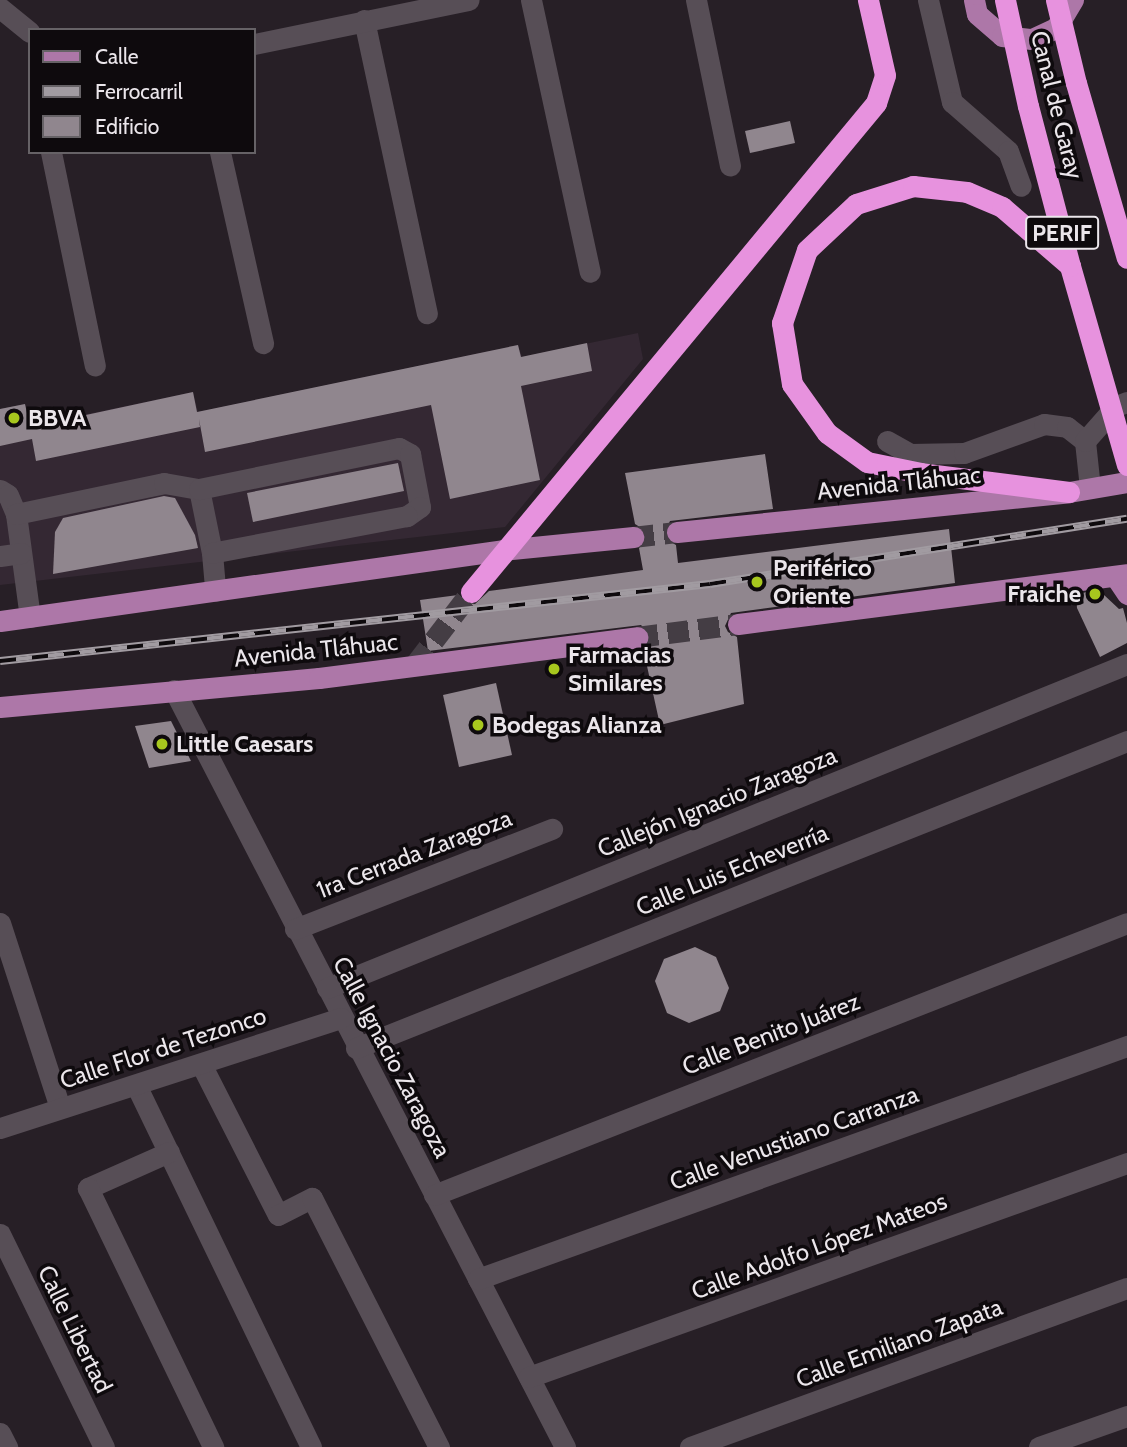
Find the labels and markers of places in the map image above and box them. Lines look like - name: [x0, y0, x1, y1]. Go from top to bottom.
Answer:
- place label: BBVA: [28, 404, 86, 432]
- marker: BBVA: [6, 410, 22, 426]
- place label: Periférico Oriente: [773, 554, 872, 610]
- marker: Periférico Oriente: [747, 572, 767, 592]
- place label: Fraiche: [1007, 580, 1081, 608]
- marker: Fraiche: [1087, 586, 1103, 602]
- place label: Farmacias Similares: [568, 641, 671, 697]
- marker: Farmacias Similares: [546, 661, 562, 677]
- place label: Bodegas Alianza: [492, 711, 662, 739]
- marker: Bodegas Alianza: [470, 717, 486, 733]
- place label: Little Caesars: [176, 730, 313, 758]
- marker: Little Caesars: [154, 736, 170, 752]

